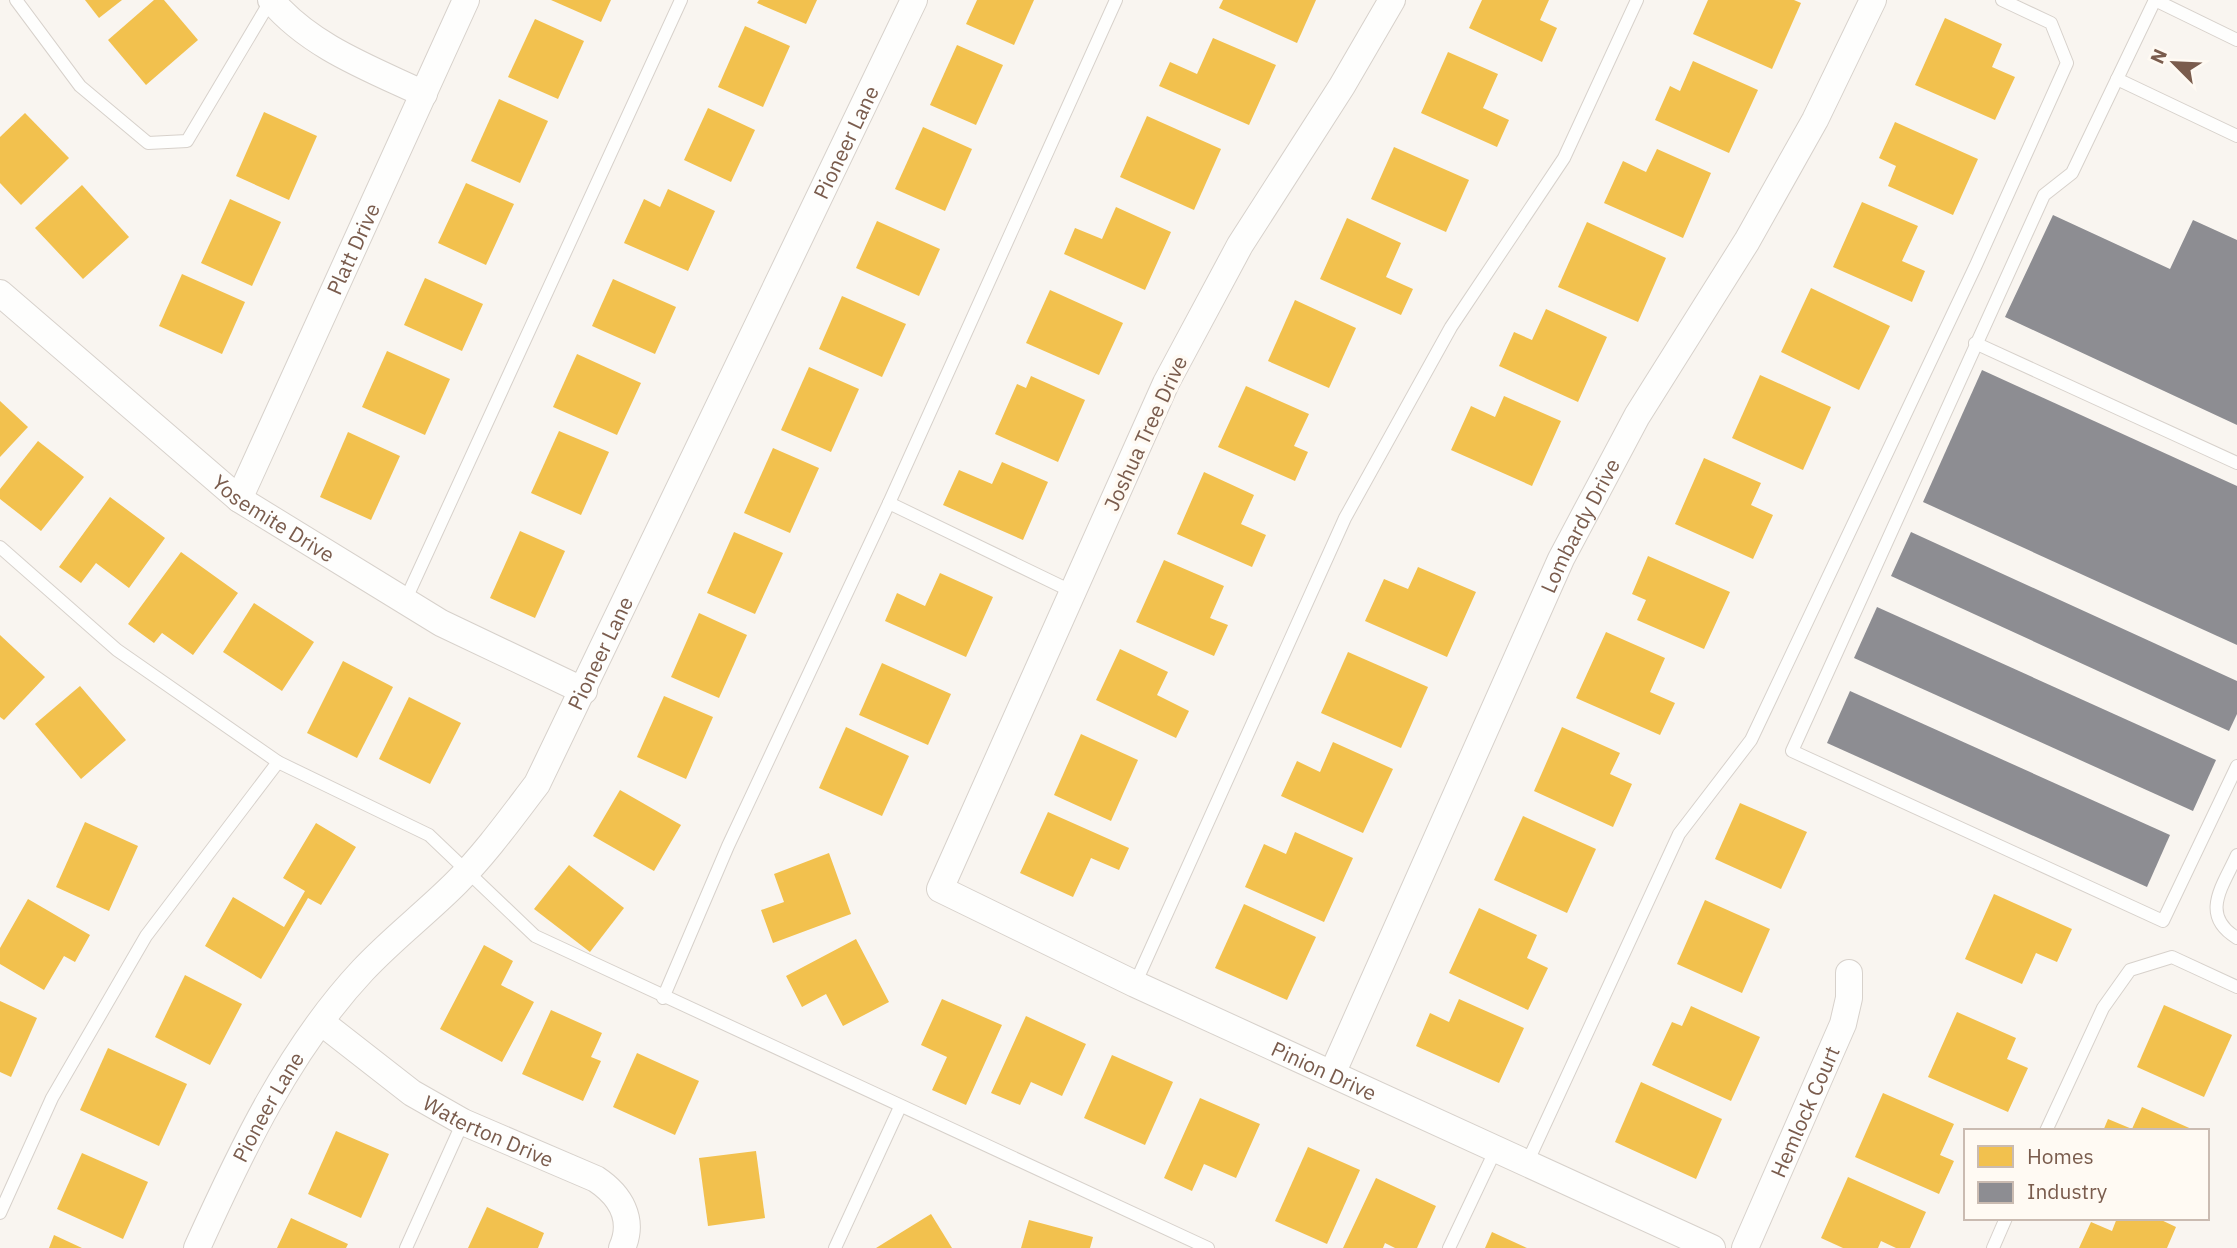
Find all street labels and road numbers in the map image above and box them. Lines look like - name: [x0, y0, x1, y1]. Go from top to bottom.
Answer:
- street label: Pioneer Lane: [807, 81, 885, 203]
- street label: Platt Drive: [320, 198, 386, 299]
- street label: Joshua Tree Drive: [1097, 351, 1193, 515]
- street label: Lombardy Drive: [1534, 453, 1626, 597]
- street label: Yosemite Drive: [206, 468, 340, 568]
- street label: Pioneer Lane: [561, 592, 639, 714]
- street label: Pinion Drive: [1267, 1034, 1381, 1107]
- street label: Hemlock Court: [1764, 1041, 1846, 1182]
- street label: Pioneer Lane: [226, 1046, 310, 1167]
- street label: Waterton Drive: [418, 1088, 558, 1173]

